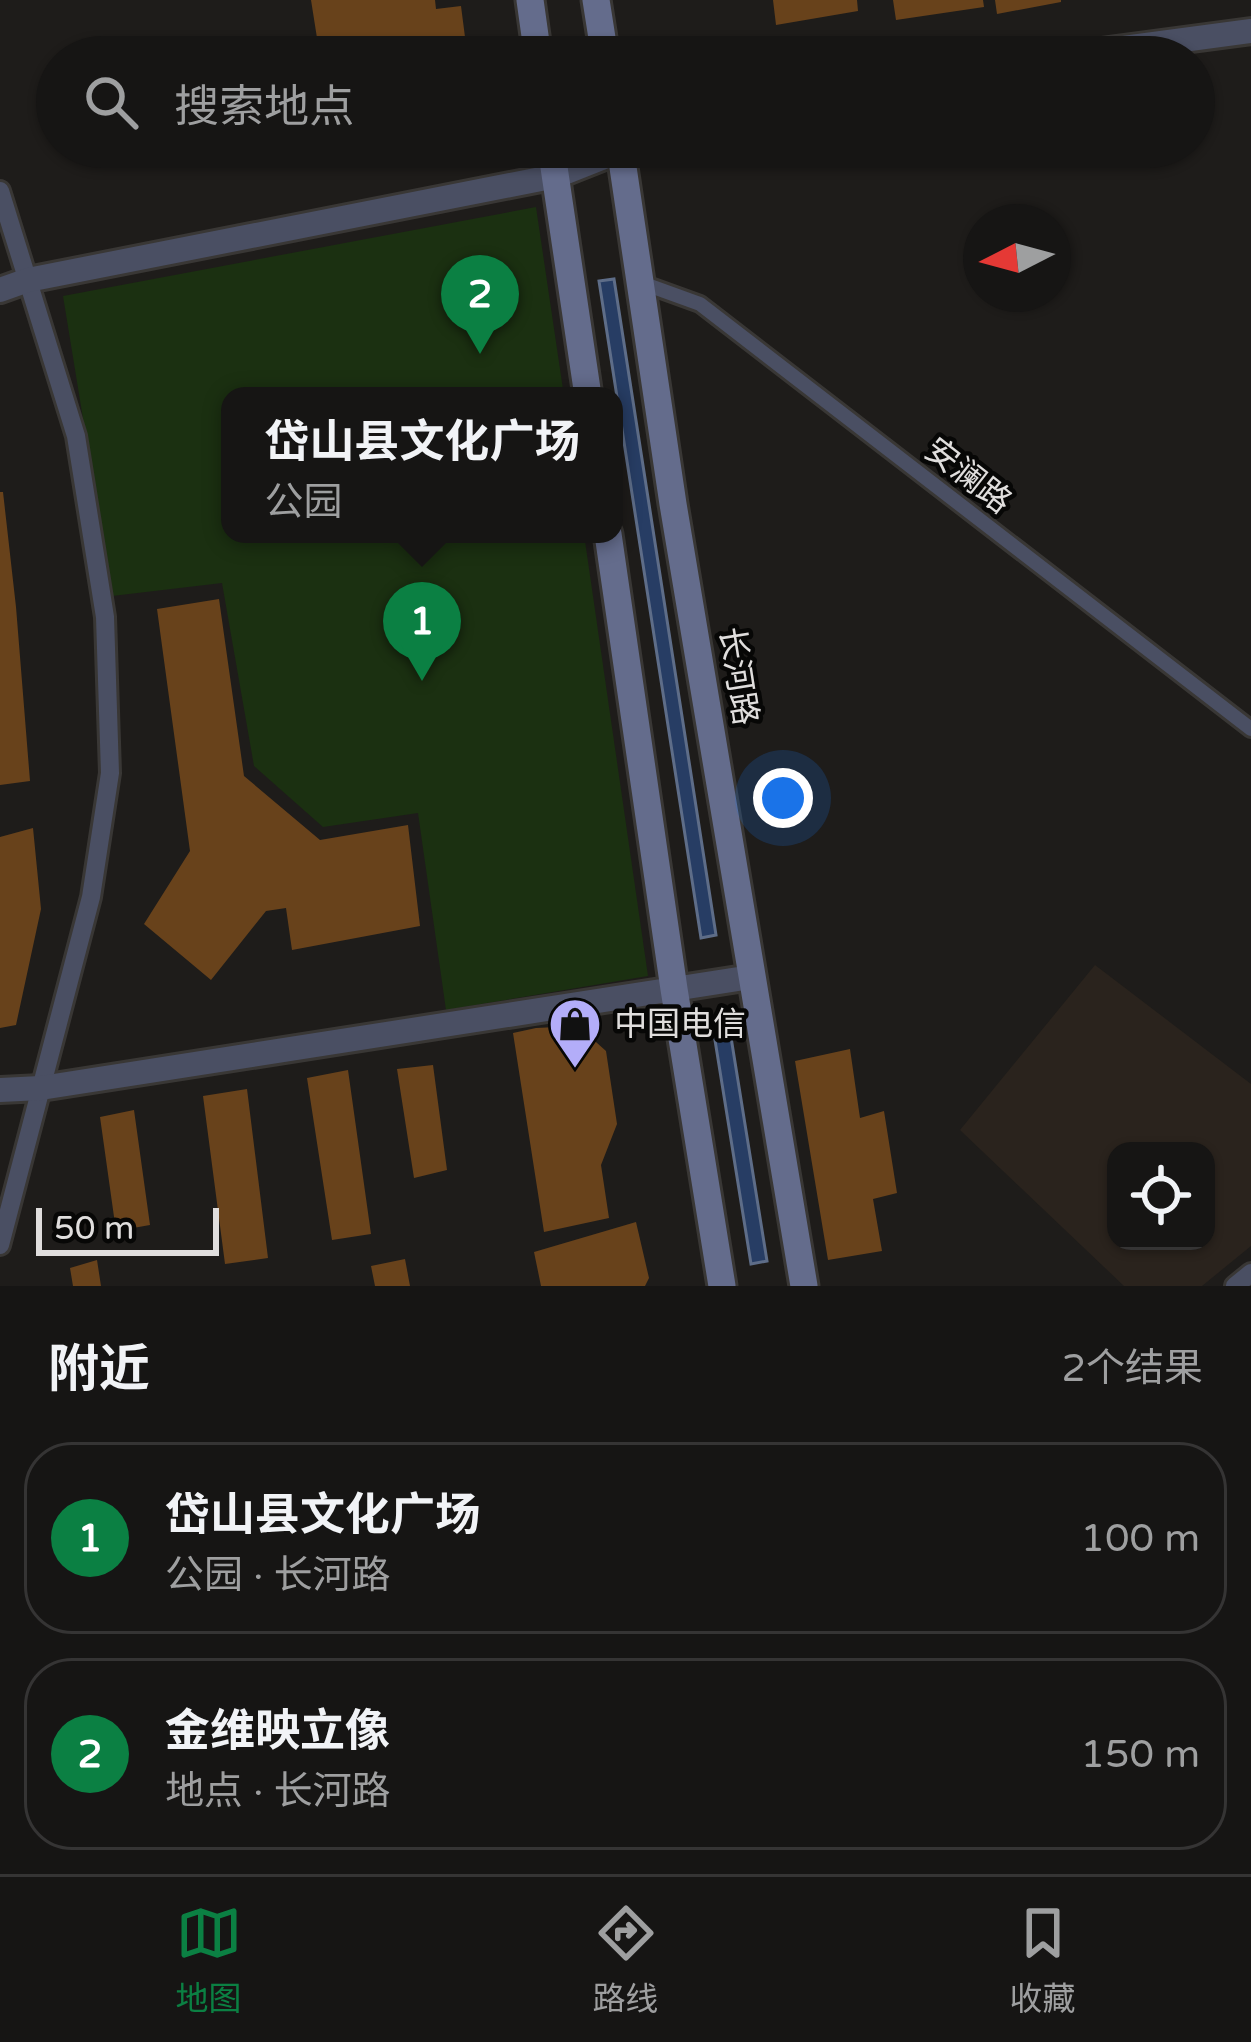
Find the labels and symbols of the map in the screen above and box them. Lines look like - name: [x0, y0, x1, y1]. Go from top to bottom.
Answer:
- north arrow: [963, 204, 1071, 312]
- pin: 2: [441, 255, 519, 354]
- street label: 安澜路: [917, 430, 1019, 522]
- pin: 1: [383, 582, 461, 681]
- street label: 长河路: [711, 624, 765, 728]
- your location: [753, 768, 813, 828]
- shop icon: 中国电信: [547, 996, 603, 1070]
- place label: 中国电信: [614, 1005, 746, 1044]
- scale bar: [36, 1202, 219, 1255]

